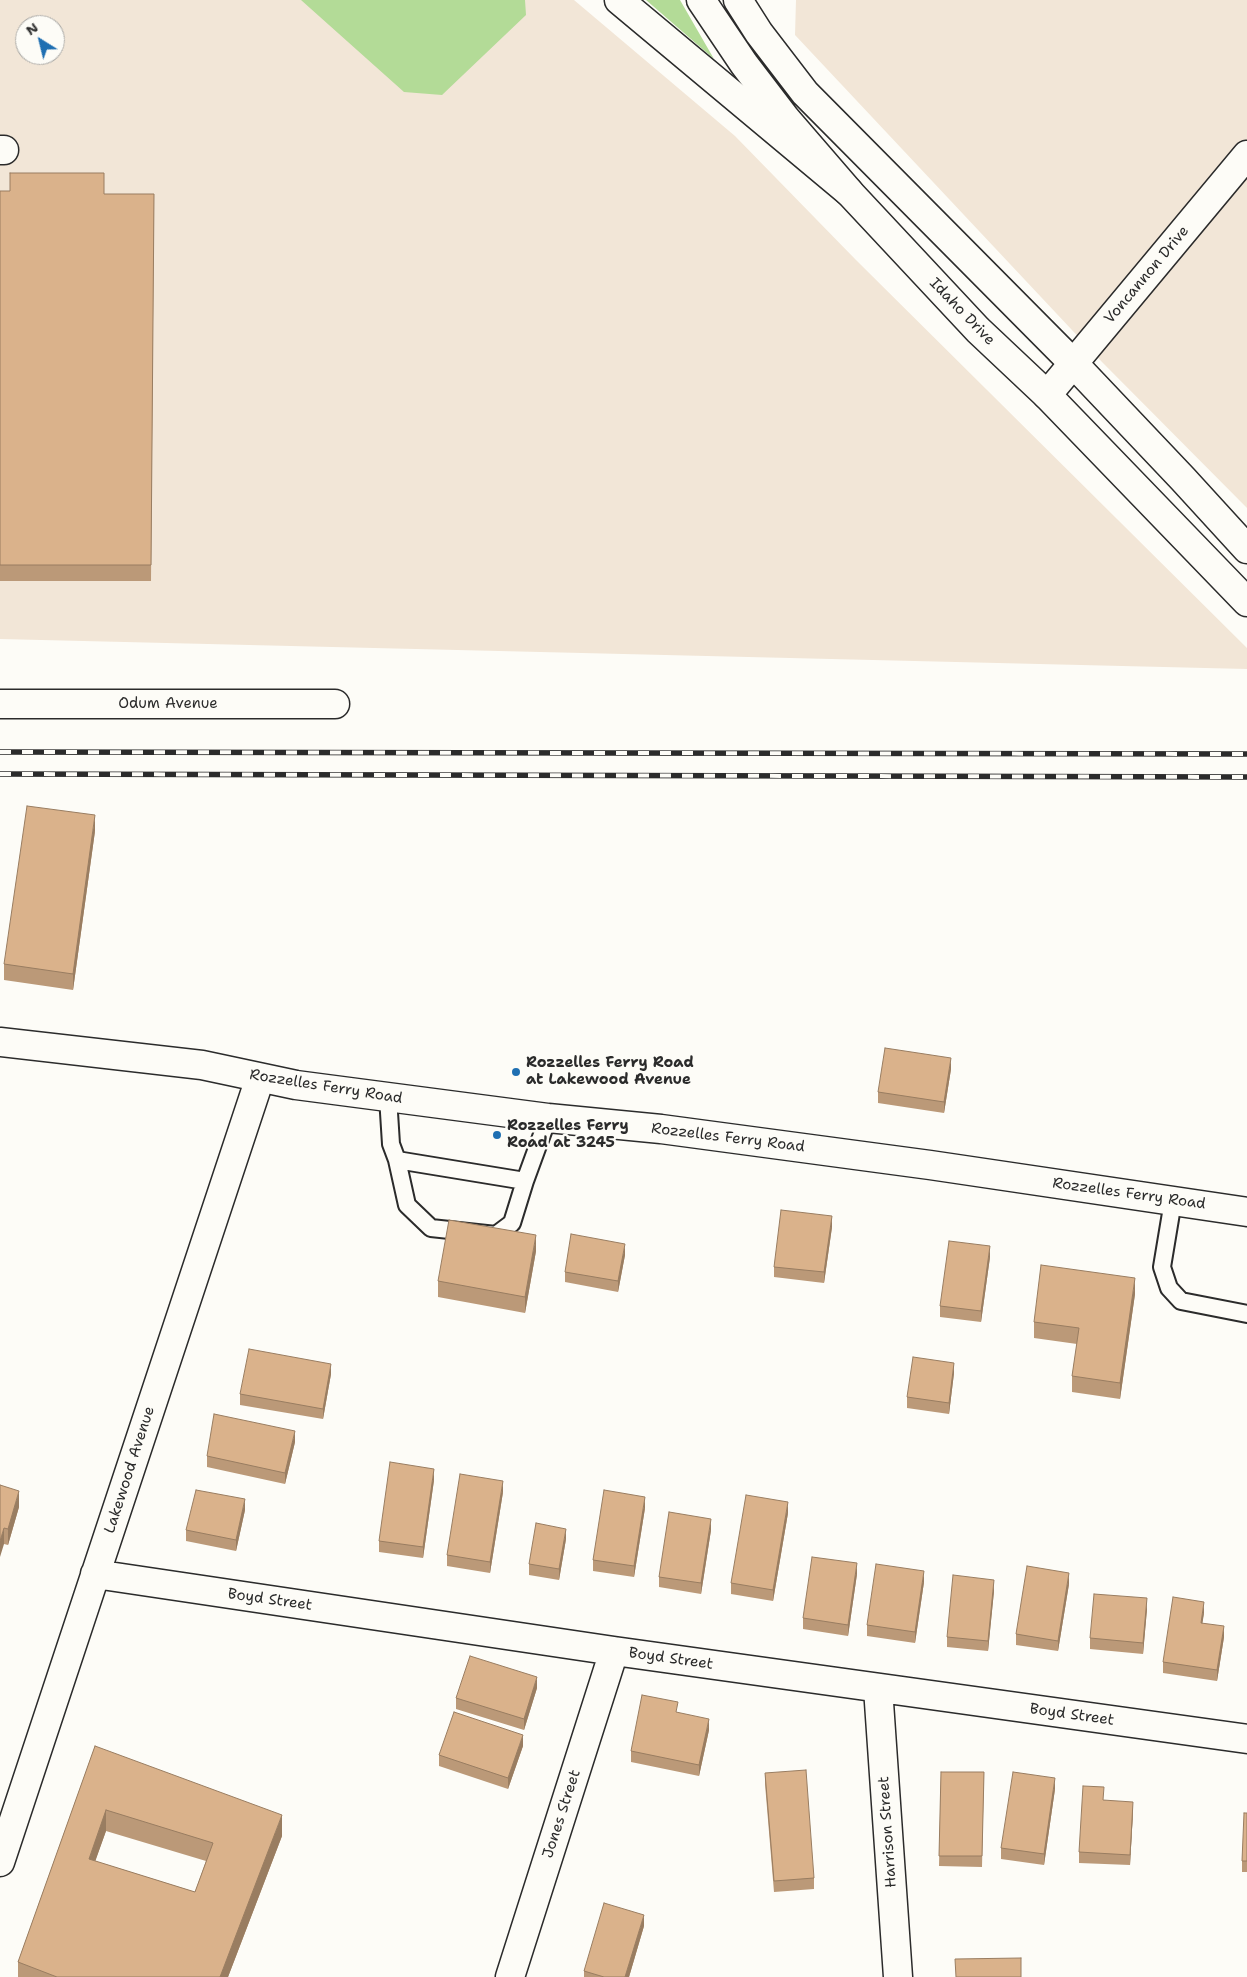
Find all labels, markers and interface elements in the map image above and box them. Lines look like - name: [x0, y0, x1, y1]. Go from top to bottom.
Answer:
- north arrow: [15, 15, 65, 65]
- text: N: [22, 18, 42, 39]
- street label: Voncannon Drive: [1101, 222, 1193, 328]
- street label: Idaho Drive: [925, 275, 999, 349]
- street label: Odum Avenue: [118, 695, 218, 713]
- place label: Rozzelles Ferry Road at Lakewood Avenue: [526, 1054, 694, 1089]
- street label: Rozzelles Ferry Road: [248, 1066, 404, 1108]
- marker: Rozzelles Ferry Road at Lakewood Avenue: [510, 1066, 522, 1078]
- place label: Rozzelles Ferry Road at 3245: [507, 1117, 629, 1152]
- street label: Rozzelles Ferry Road: [650, 1120, 806, 1156]
- marker: Rozzelles Ferry Road at 3245: [491, 1129, 503, 1141]
- street label: Rozzelles Ferry Road: [1051, 1174, 1207, 1214]
- street label: Lakewood Avenue: [101, 1404, 159, 1536]
- street label: Boyd Street: [227, 1585, 313, 1615]
- street label: Boyd Street: [628, 1644, 714, 1674]
- street label: Boyd Street: [1029, 1700, 1115, 1730]
- street label: Jones Street: [539, 1767, 585, 1861]
- street label: Harrison Street: [875, 1776, 901, 1888]

